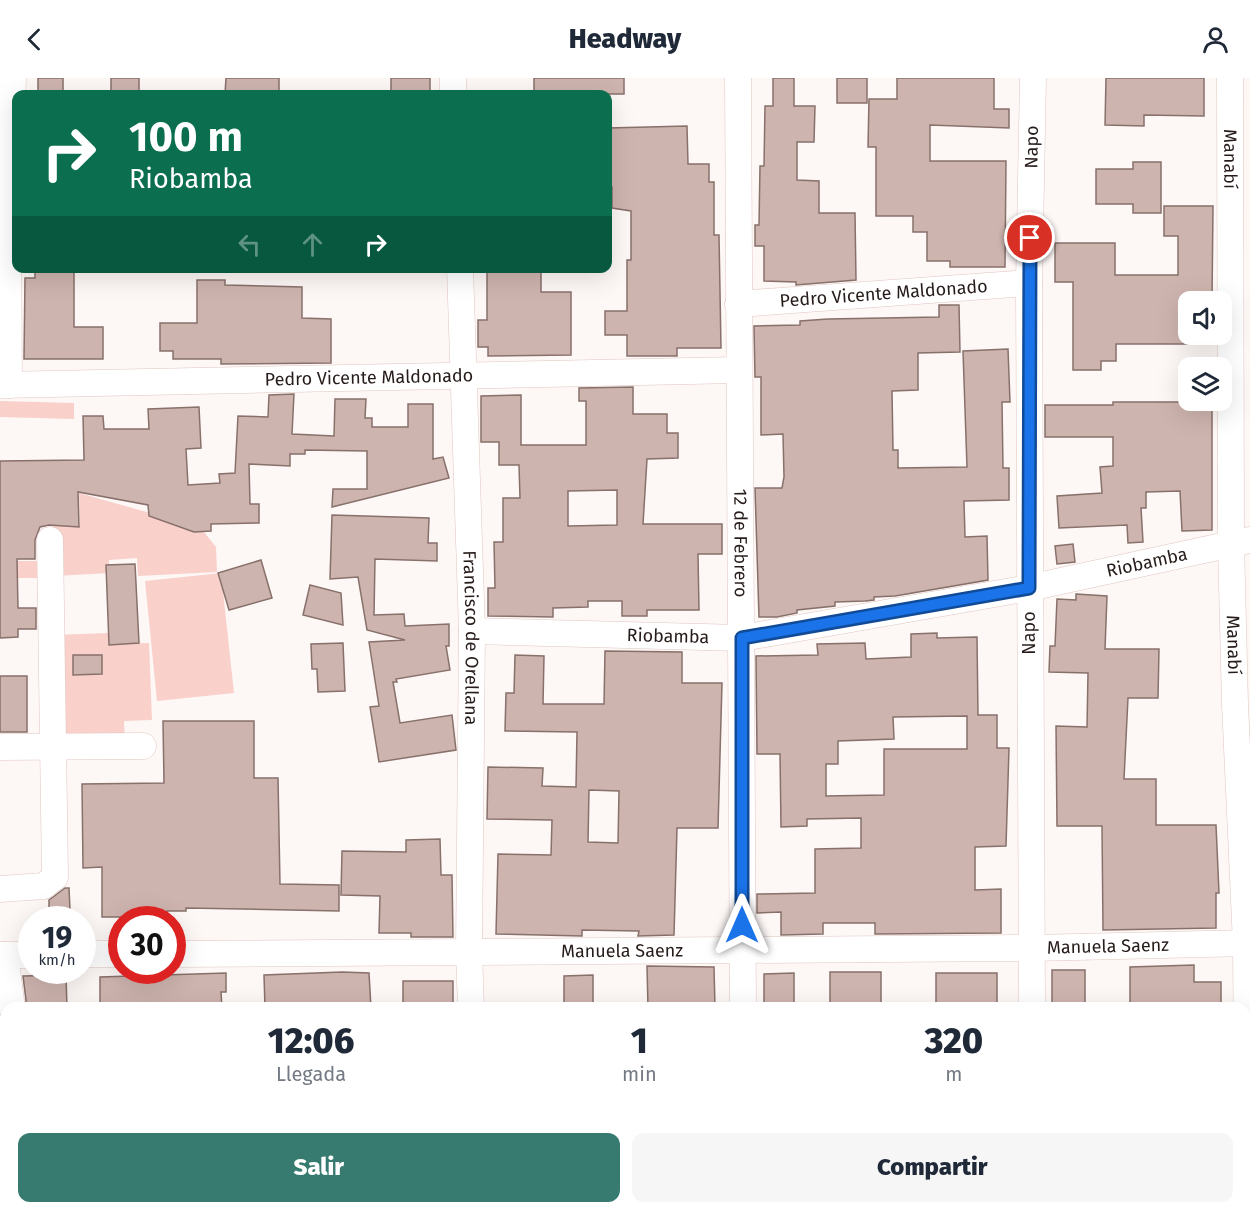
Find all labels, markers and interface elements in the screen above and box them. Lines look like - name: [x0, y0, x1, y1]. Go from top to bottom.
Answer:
- icon: back: [18, 23, 51, 56]
- text: Headway: [569, 23, 681, 55]
- icon: person: [1199, 23, 1232, 56]
- text: 100 m: [129, 112, 243, 162]
- icon: right: [30, 114, 108, 192]
- street label: Napo: [1020, 125, 1043, 169]
- street label: Manabí: [1219, 129, 1241, 189]
- text: Riobamba: [129, 163, 253, 195]
- pin: [1004, 212, 1055, 263]
- icon: arrive: [1013, 221, 1046, 254]
- icon: left: [233, 228, 266, 261]
- icon: ahead: [296, 228, 329, 261]
- icon: right: [359, 228, 392, 261]
- street label: Pedro Vicente Maldonado: [779, 275, 988, 312]
- map controls: [1178, 291, 1232, 411]
- button: sound: [1178, 291, 1232, 345]
- button: layers: [1178, 357, 1232, 411]
- street label: Pedro Vicente Maldonado: [264, 364, 473, 391]
- street label: 12 de Febrero: [729, 489, 752, 597]
- street label: Riobamba: [1104, 543, 1190, 582]
- street label: Francisco de Orellana: [458, 550, 483, 726]
- street label: Napo: [1018, 611, 1040, 655]
- street label: Manabí: [1222, 615, 1245, 675]
- street label: Riobamba: [626, 624, 709, 648]
- position arrow: [710, 893, 774, 957]
- speed limit sign: 30: [108, 906, 186, 984]
- text: 19: [42, 920, 72, 956]
- street label: Manuela Saenz: [1047, 934, 1169, 959]
- street label: Manuela Saenz: [561, 939, 683, 962]
- text: km/h: [38, 951, 76, 969]
- text: 12:06: [268, 1019, 354, 1063]
- text: 1: [631, 1019, 648, 1063]
- text: 320: [924, 1019, 983, 1063]
- text: Llegada: [276, 1062, 346, 1086]
- text: min: [622, 1062, 657, 1086]
- text: m: [945, 1062, 962, 1086]
- button: Salir: [18, 1133, 620, 1202]
- button: Compartir: [632, 1133, 1233, 1202]

